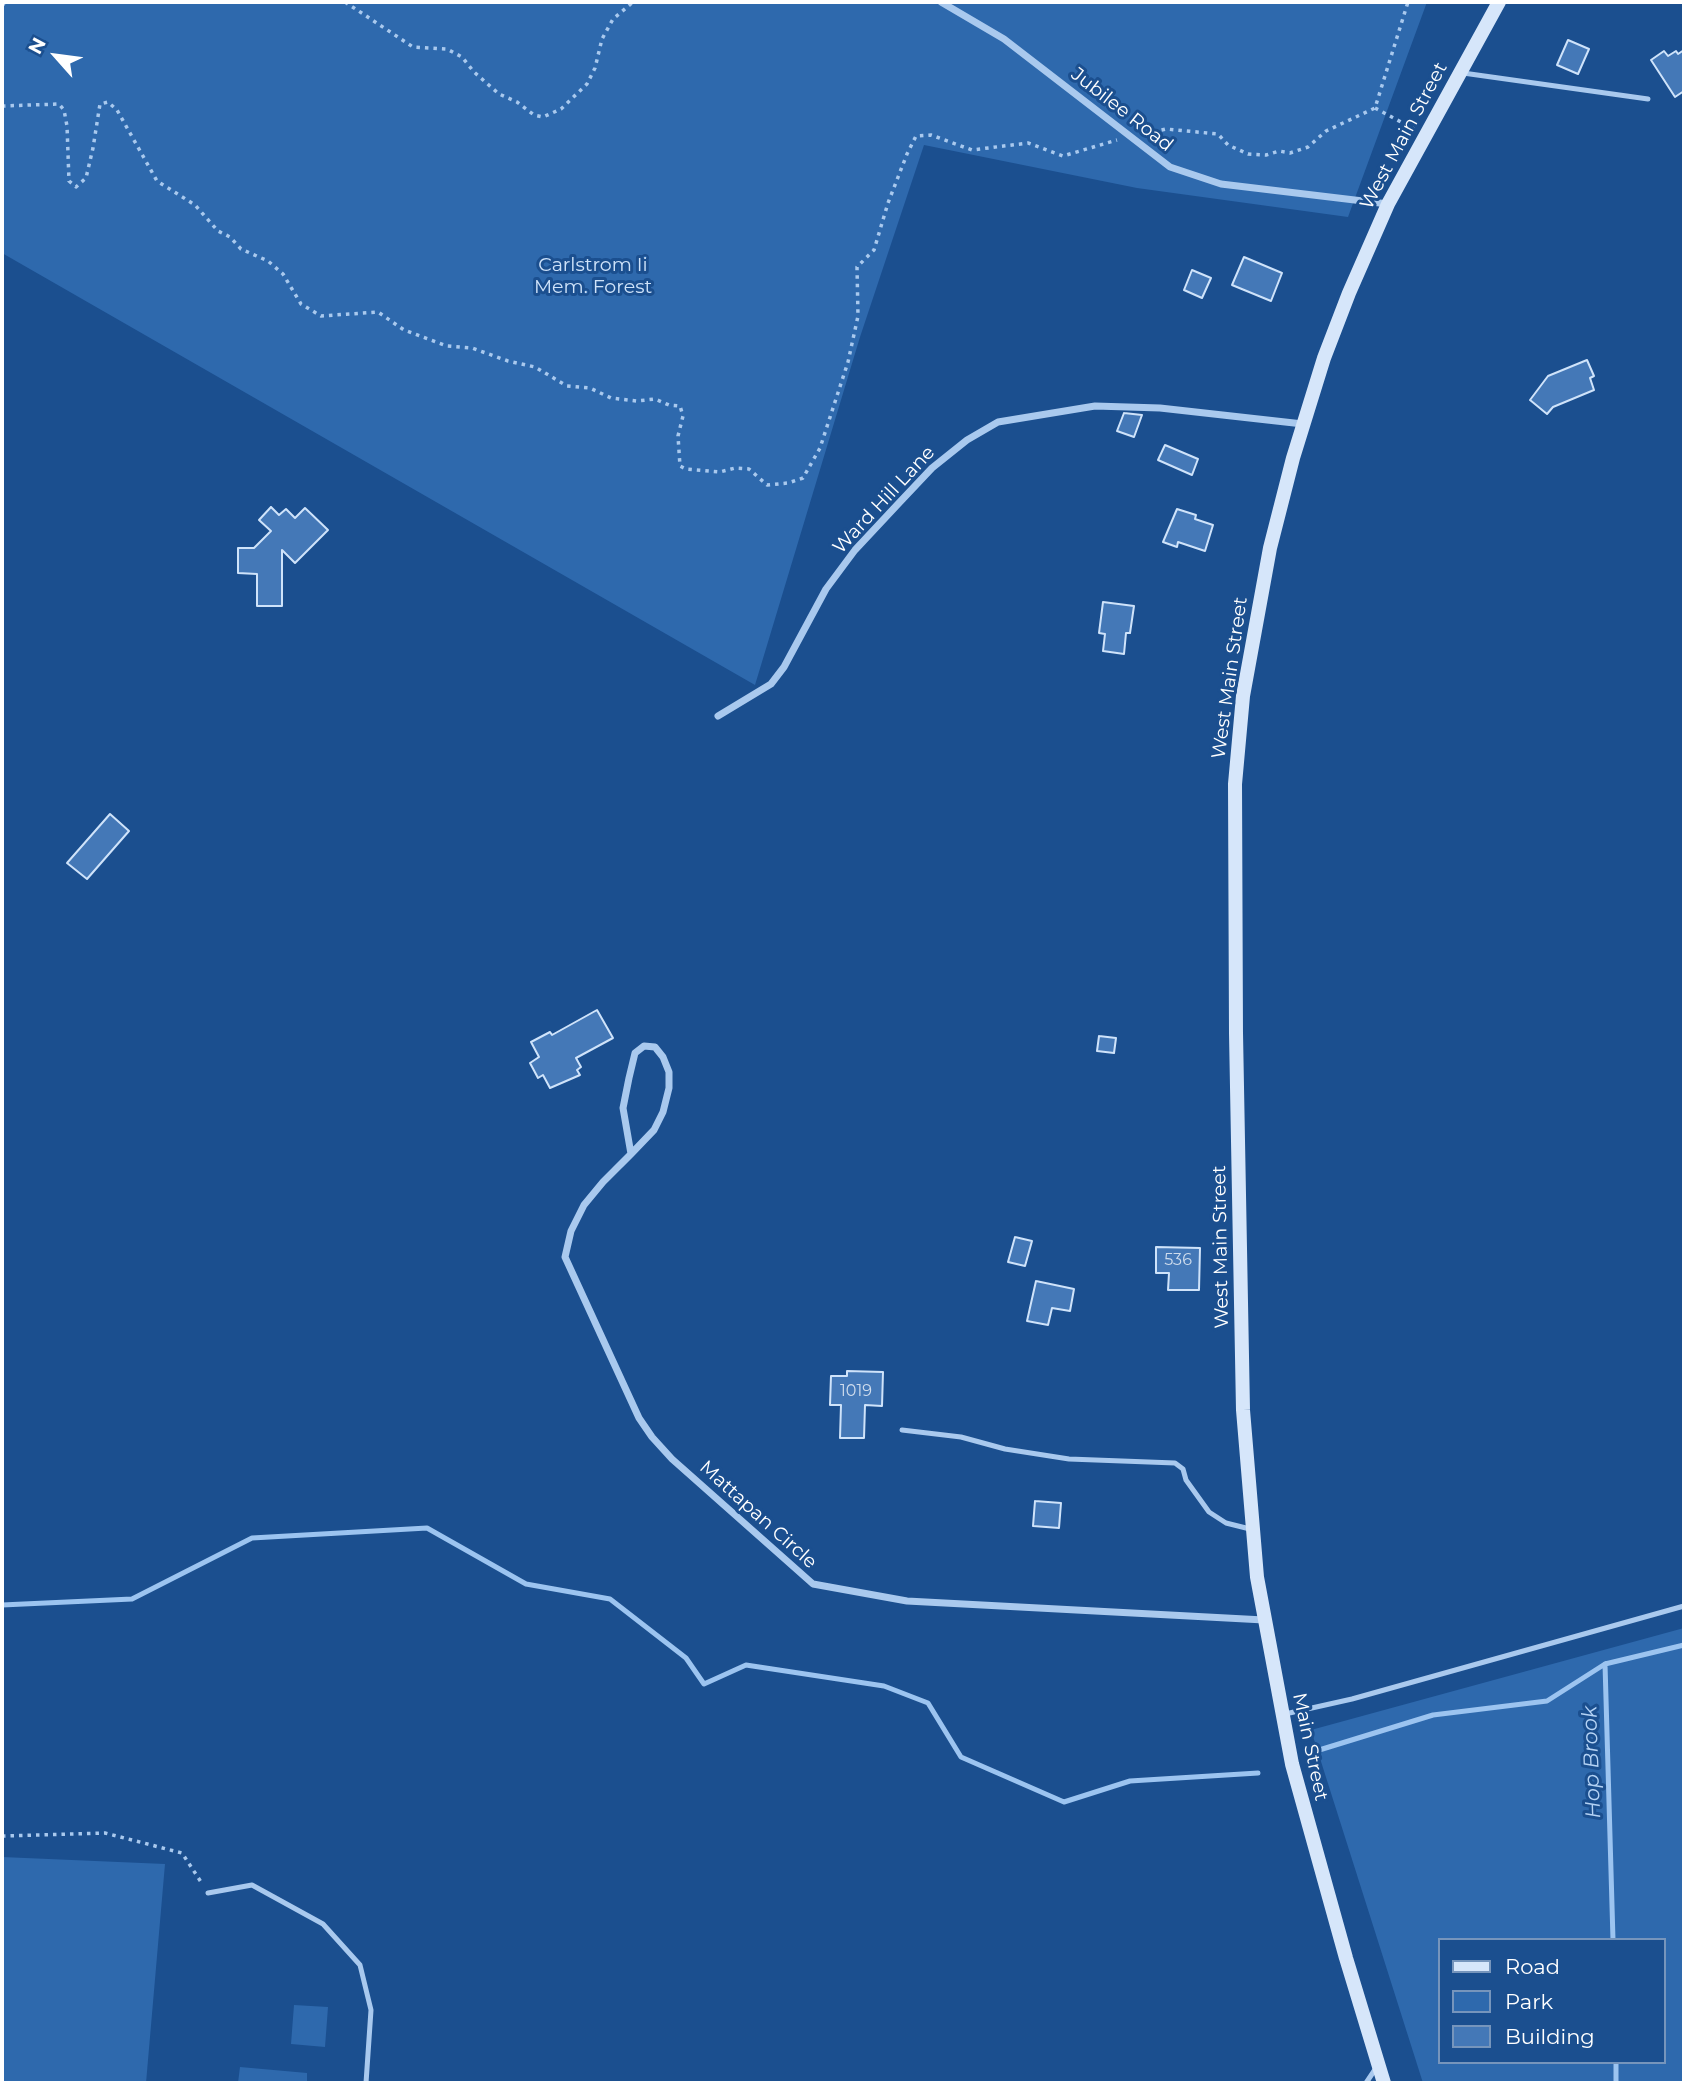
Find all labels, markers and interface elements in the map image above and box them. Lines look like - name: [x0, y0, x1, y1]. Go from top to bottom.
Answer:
- north arrow: [21, 21, 91, 91]
- text: N: [23, 34, 51, 58]
- street label: West Main Street: [1356, 59, 1452, 213]
- street label: Jubilee Road: [1067, 63, 1177, 157]
- park label: Carlstrom Ii Mem. Forest: [534, 254, 652, 298]
- street label: Ward Hill Lane: [828, 441, 940, 559]
- street label: West Main Street: [1207, 596, 1253, 760]
- street label: West Main Street: [1208, 1165, 1234, 1329]
- house number: 536: [1164, 1250, 1192, 1270]
- house number: 1019: [840, 1381, 872, 1401]
- street label: Mattapan Circle: [695, 1456, 821, 1574]
- street label: Main Street: [1287, 1691, 1333, 1803]
- water label: Hop Brook: [1577, 1705, 1607, 1819]
- legend: [1438, 1938, 1665, 2064]
- text: Road: [1505, 1954, 1560, 1979]
- text: Park: [1505, 1989, 1553, 2014]
- text: Building: [1505, 2024, 1595, 2049]

